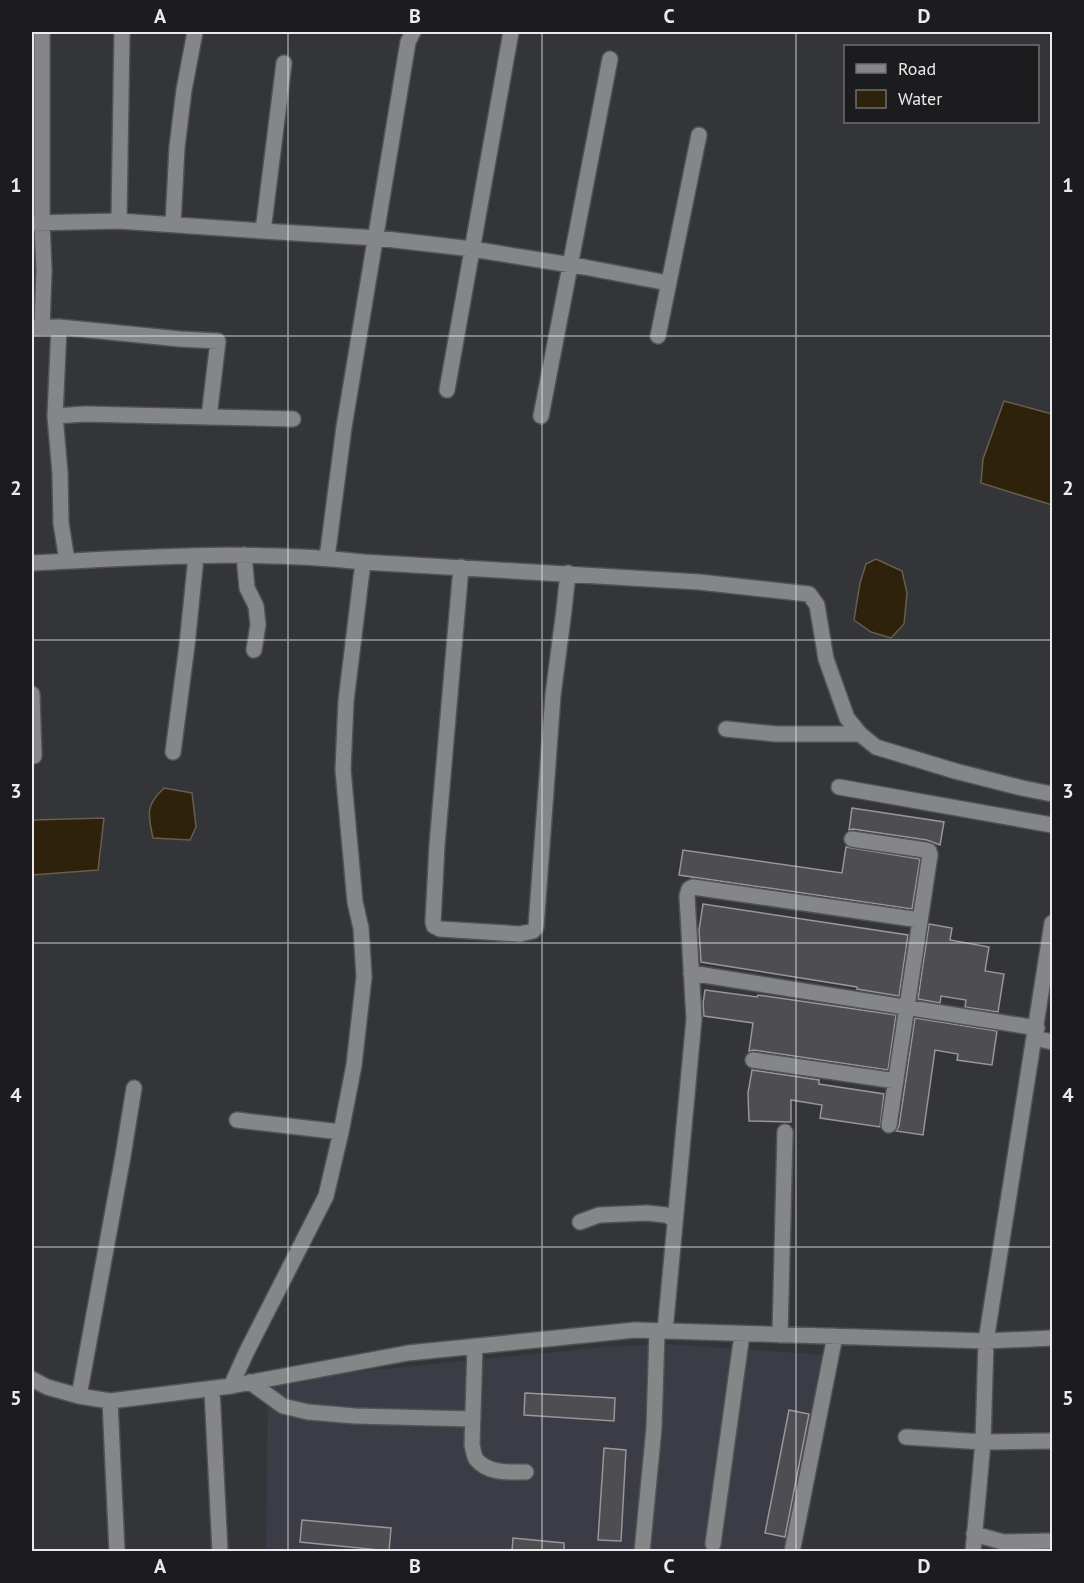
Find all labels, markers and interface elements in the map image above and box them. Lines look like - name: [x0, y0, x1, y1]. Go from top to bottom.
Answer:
- text: A: [154, 3, 167, 29]
- text: B: [409, 3, 421, 29]
- text: C: [663, 3, 675, 29]
- text: D: [918, 3, 931, 29]
- legend: [844, 45, 1039, 123]
- text: Road: [898, 57, 936, 80]
- text: Water: [898, 87, 942, 110]
- text: 1: [10, 172, 22, 198]
- text: 1: [1062, 172, 1074, 198]
- text: 2: [10, 475, 22, 501]
- text: 2: [1062, 475, 1074, 501]
- text: 3: [10, 778, 22, 804]
- text: 3: [1062, 778, 1074, 804]
- text: 4: [10, 1082, 22, 1108]
- text: 4: [1062, 1082, 1074, 1108]
- text: 5: [10, 1385, 22, 1411]
- text: 5: [1062, 1385, 1074, 1411]
- text: A: [154, 1553, 167, 1579]
- text: B: [409, 1553, 421, 1579]
- text: C: [663, 1553, 675, 1579]
- text: D: [918, 1553, 931, 1579]

